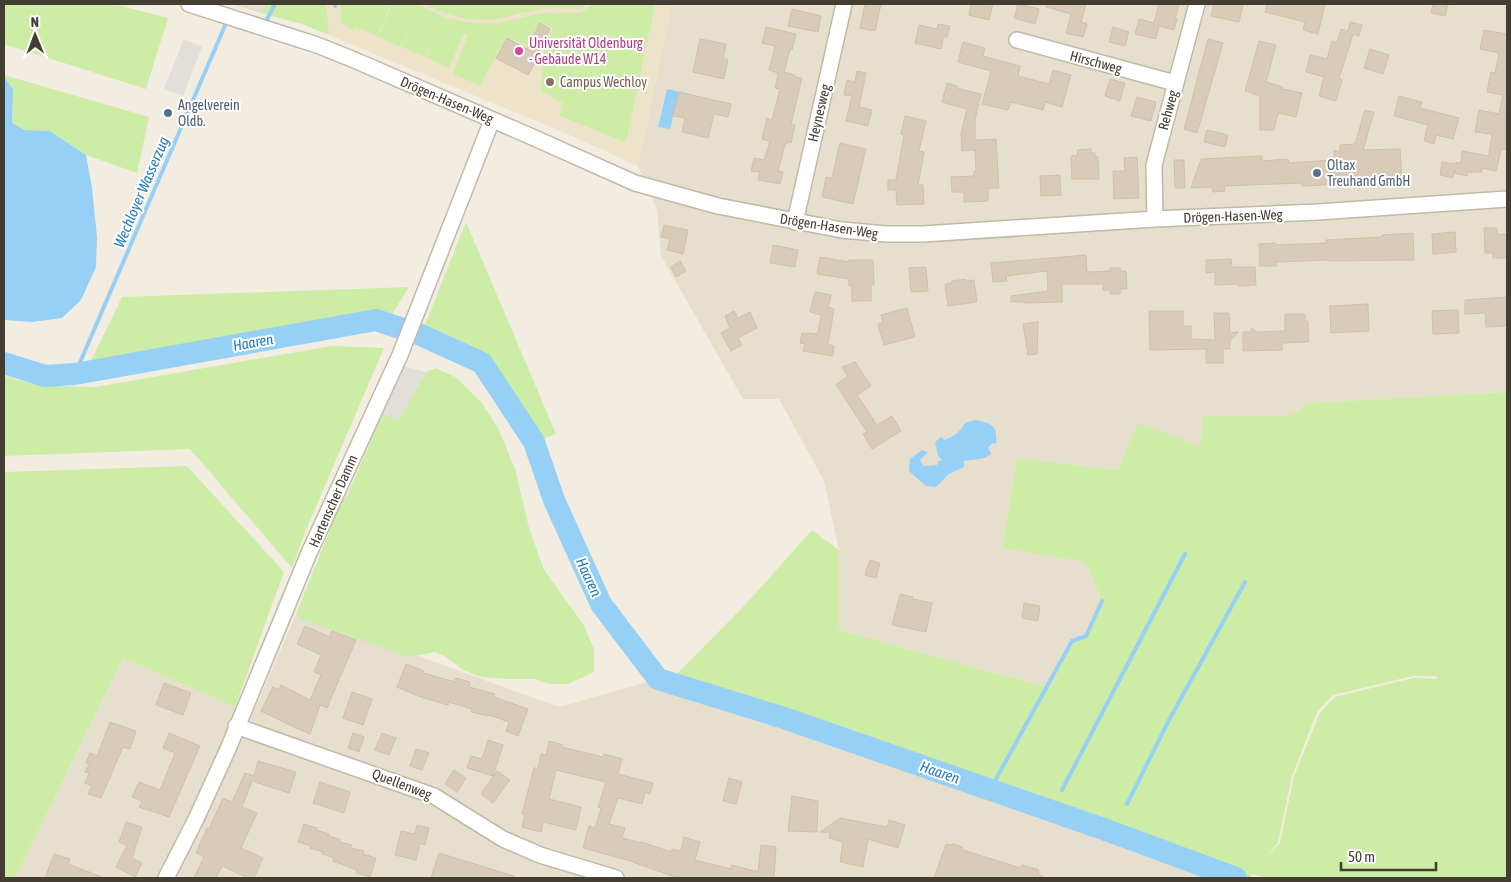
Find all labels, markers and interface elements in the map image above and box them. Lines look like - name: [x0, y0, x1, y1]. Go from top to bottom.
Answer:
- north arrow: [10, 10, 60, 60]
- text: N: [31, 14, 39, 30]
- place label: Universität Oldenburg - Gebäude W14: [529, 35, 643, 67]
- marker: Universität Oldenburg - Gebäude W14: [513, 45, 525, 57]
- street label: Hirschweg: [1068, 47, 1124, 77]
- street label: Drögen-Hasen-Weg: [398, 73, 496, 127]
- place label: Campus Wechloy: [560, 74, 647, 90]
- marker: Campus Wechloy: [544, 76, 556, 88]
- street label: Heynesweg: [805, 83, 833, 143]
- street label: Rehweg: [1155, 88, 1181, 132]
- place label: Angelverein Oldb.: [178, 97, 240, 129]
- marker: Angelverein Oldb.: [162, 107, 174, 119]
- water label: Wechloyer Wasserzug: [110, 134, 172, 250]
- place label: Oltax Treuhand GmbH: [1327, 157, 1410, 189]
- marker: Oltax Treuhand GmbH: [1311, 167, 1323, 179]
- street label: Drögen-Hasen-Weg: [1183, 206, 1283, 226]
- street label: Drögen-Hasen-Weg: [779, 210, 879, 242]
- water label: Haaren: [231, 330, 275, 354]
- street label: Hartenscher Damm: [305, 452, 361, 550]
- water label: Haaren: [573, 555, 605, 599]
- water label: Haaren: [918, 757, 962, 787]
- street label: Quellenweg: [370, 765, 434, 803]
- scale bar: [1341, 840, 1436, 872]
- text: 50 m: [1348, 848, 1375, 865]

